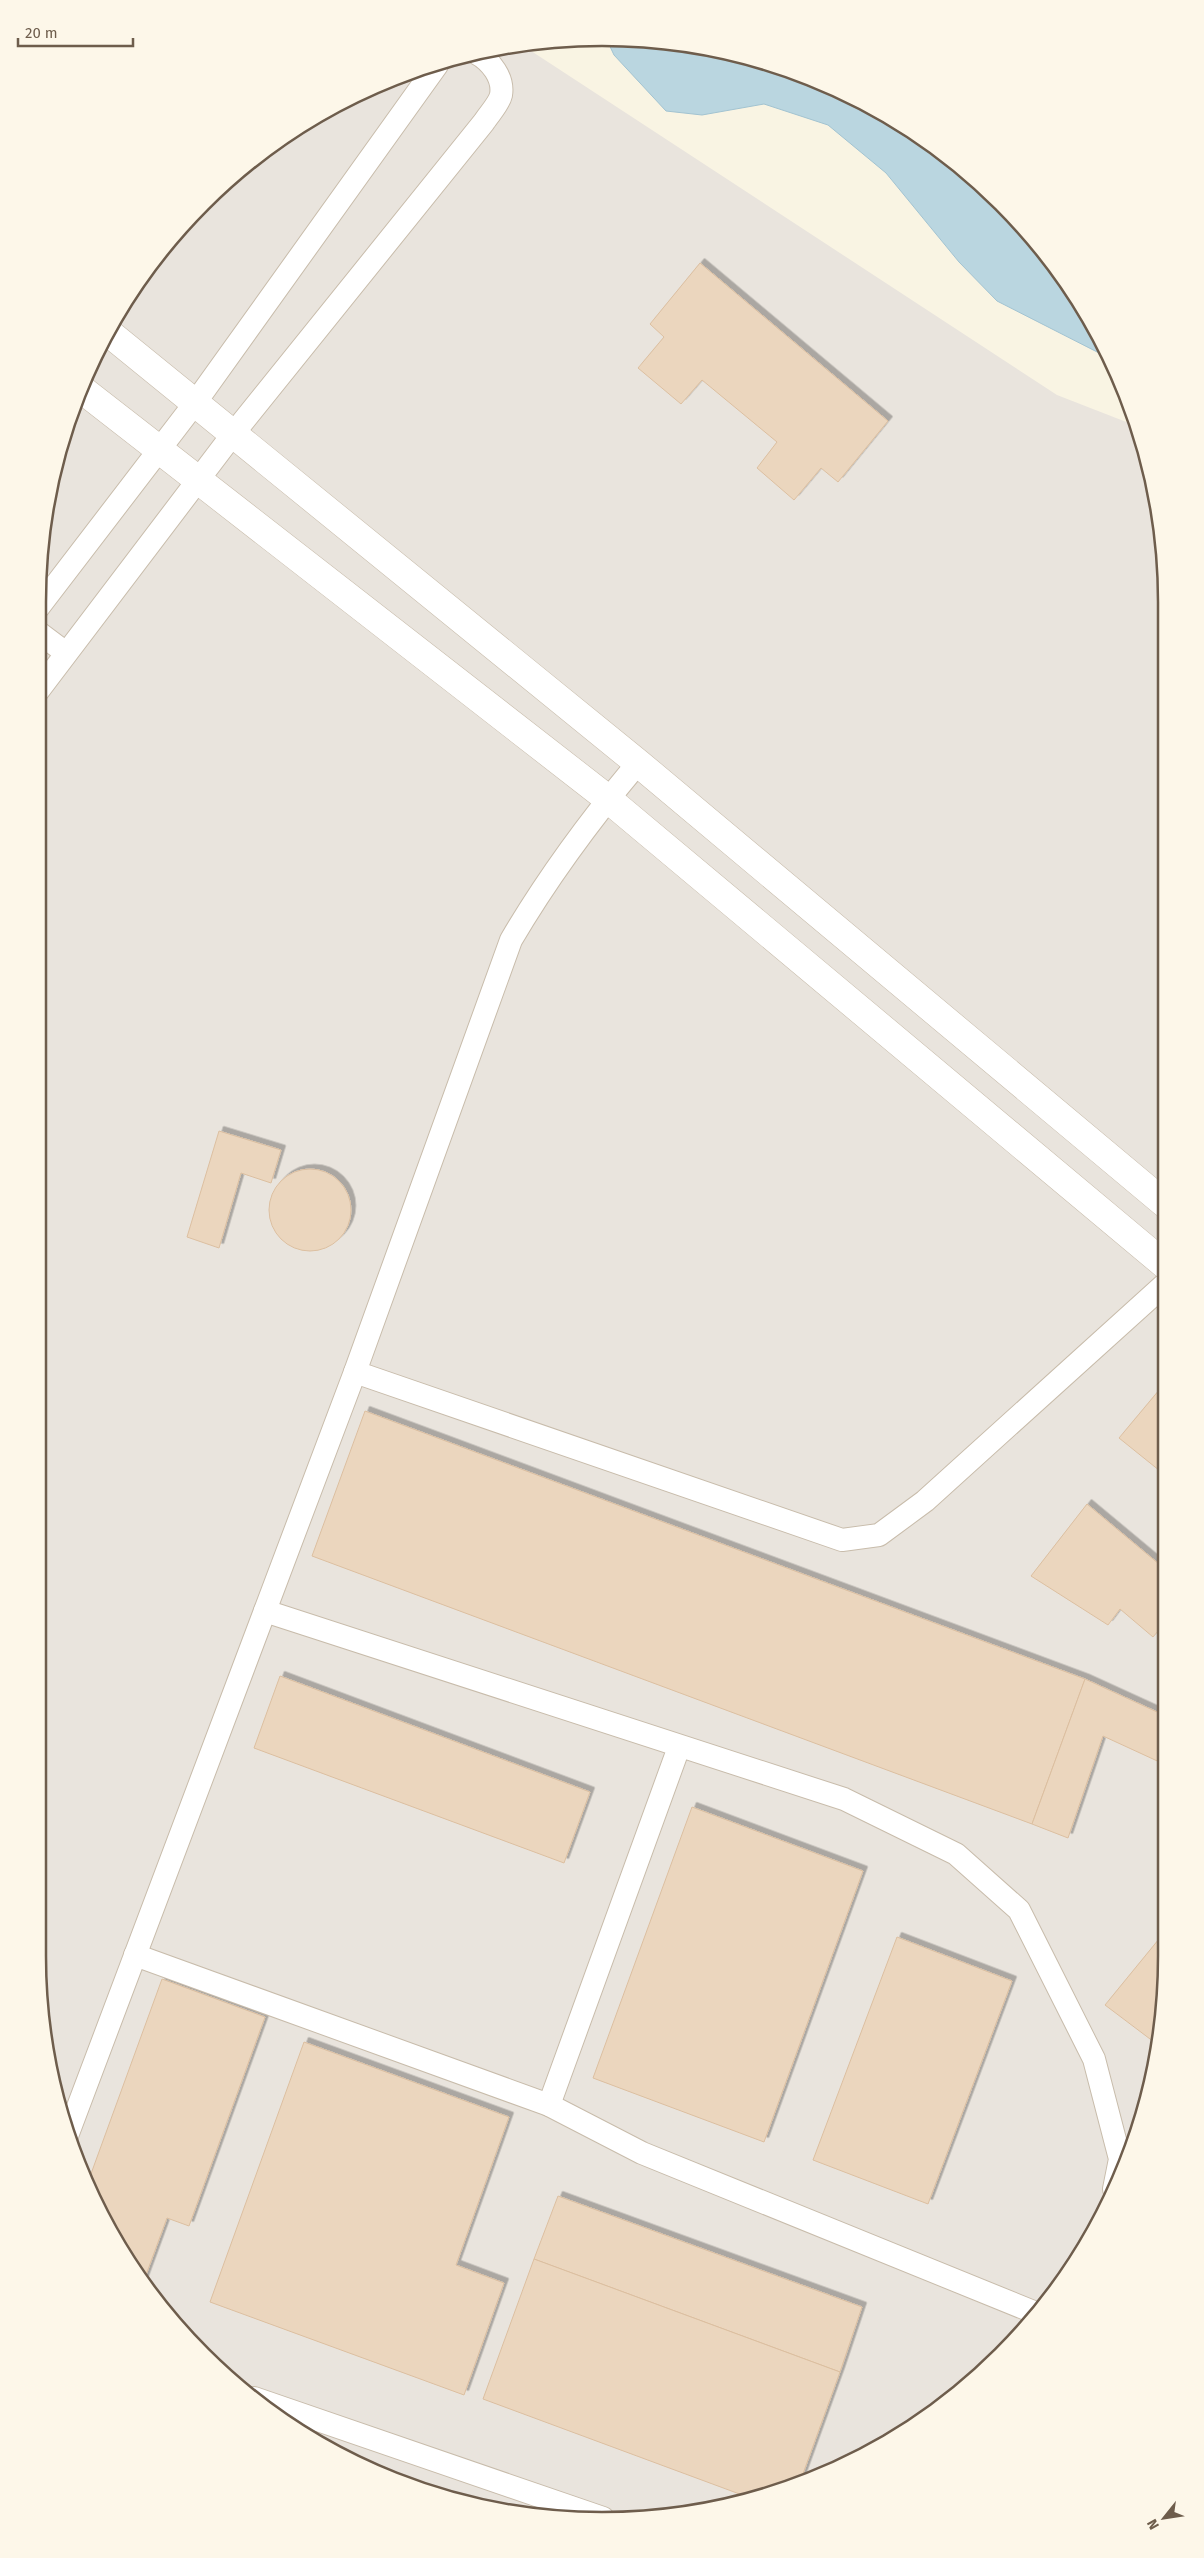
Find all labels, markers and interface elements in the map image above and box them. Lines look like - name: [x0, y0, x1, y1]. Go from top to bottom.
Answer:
- scale bar: [18, 15, 132, 47]
- text: 20 m: [25, 24, 58, 42]
- north arrow: [1139, 2493, 1189, 2543]
- text: N: [1143, 2516, 1163, 2533]

